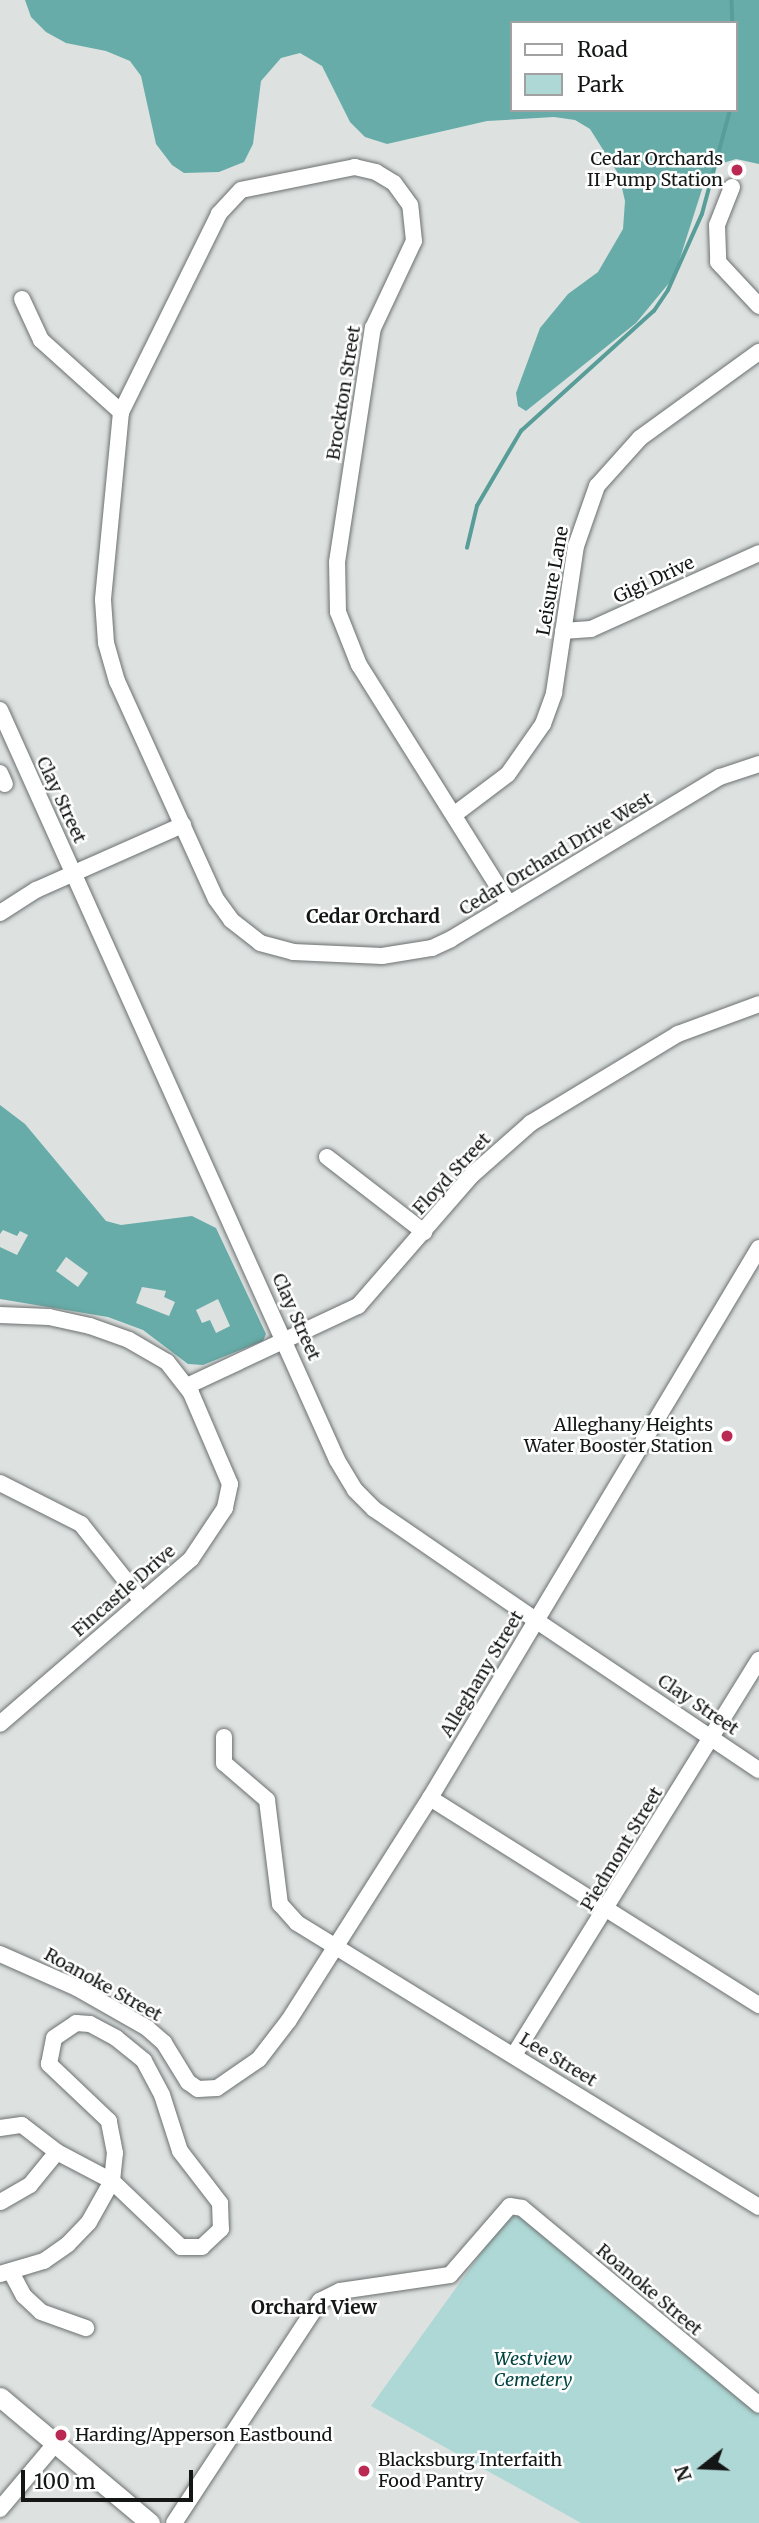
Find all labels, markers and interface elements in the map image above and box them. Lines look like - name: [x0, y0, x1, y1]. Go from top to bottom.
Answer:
- legend: [510, 21, 738, 112]
- text: Road: [577, 36, 628, 63]
- text: Park: [577, 71, 624, 98]
- place label: Cedar Orchards II Pump Station: [587, 149, 723, 192]
- marker: Cedar Orchards II Pump Station: [729, 162, 745, 178]
- street label: Brockton Street: [323, 324, 365, 462]
- street label: Leisure Lane: [533, 525, 573, 637]
- street label: Gigi Drive: [610, 552, 698, 608]
- street label: Clay Street: [32, 753, 90, 847]
- street label: Cedar Orchard Drive West: [456, 788, 656, 920]
- district label: Cedar Orchard: [306, 906, 440, 928]
- street label: Floyd Street: [409, 1129, 495, 1219]
- street label: Clay Street: [267, 1270, 325, 1364]
- place label: Alleghany Heights Water Booster Station: [524, 1415, 713, 1458]
- marker: Alleghany Heights Water Booster Station: [719, 1428, 735, 1444]
- street label: Fincastle Drive: [68, 1541, 180, 1641]
- street label: Alleghany Street: [436, 1607, 528, 1741]
- street label: Clay Street: [653, 1670, 743, 1740]
- street label: Piedmont Street: [577, 1783, 667, 1915]
- street label: Roanoke Street: [40, 1944, 166, 2026]
- street label: Lee Street: [515, 2029, 601, 2091]
- street label: Roanoke Street: [592, 2240, 706, 2340]
- district label: Orchard View: [251, 2297, 377, 2319]
- park label: Westview Cemetery: [494, 2349, 572, 2392]
- place label: Harding/Apperson Eastbound: [75, 2424, 332, 2446]
- marker: Harding/Apperson Eastbound: [53, 2427, 69, 2443]
- north arrow: [668, 2432, 738, 2502]
- place label: Blacksburg Interfaith Food Pantry: [378, 2450, 562, 2492]
- scale bar: [24, 2456, 196, 2500]
- marker: Blacksburg Interfaith Food Pantry: [356, 2463, 372, 2479]
- text: N: [669, 2463, 697, 2484]
- text: 100 m: [34, 2468, 96, 2495]

